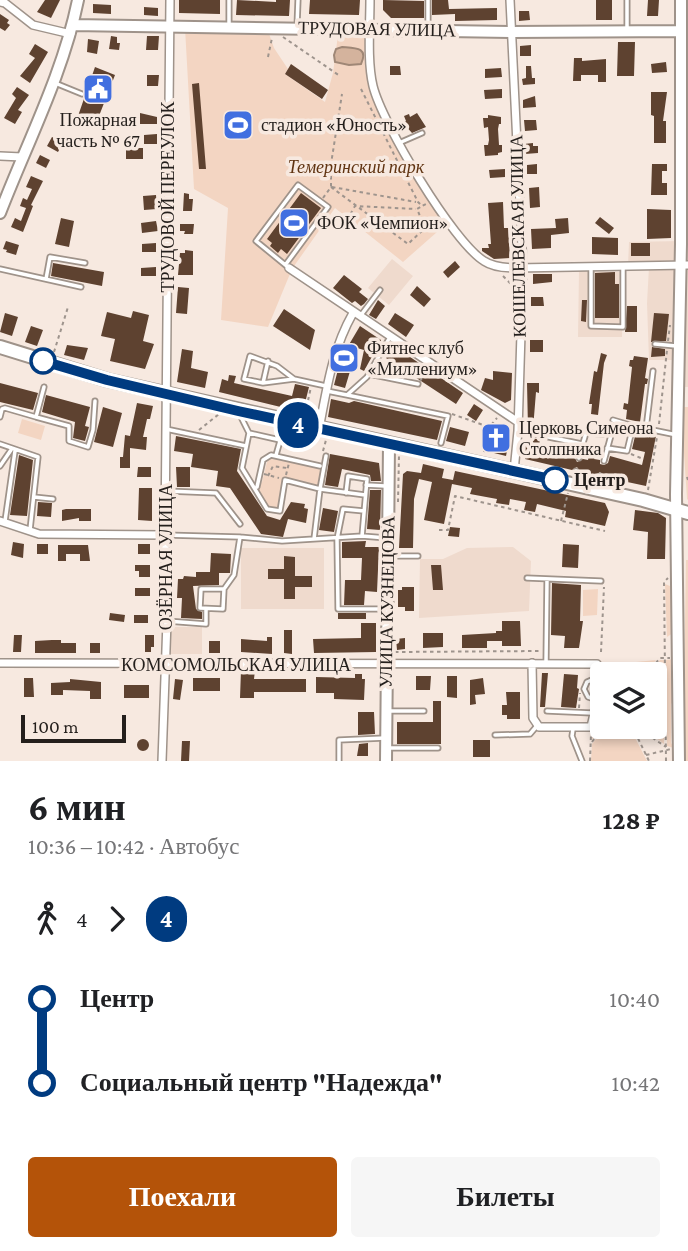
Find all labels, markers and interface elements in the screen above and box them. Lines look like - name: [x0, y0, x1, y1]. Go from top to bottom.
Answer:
- street label: ТРУДОВАЯ УЛИЦА: [298, 18, 456, 40]
- public building icon: Пожарная часть № 67: [81, 72, 115, 106]
- street label: ТРУДОВОЙ ПЕРЕУЛОК: [158, 100, 178, 293]
- sports icon: стадион «Юность»: [221, 108, 255, 142]
- place label: Пожарная часть № 67: [56, 110, 140, 151]
- place label: стадион «Юность»: [261, 115, 407, 135]
- street label: КОШЕЛЕВСКАЯ УЛИЦА: [506, 134, 530, 338]
- park label: Темеринский парк: [288, 157, 425, 177]
- sports icon: ФОК «Чемпион»: [277, 206, 311, 240]
- place label: ФОК «Чемпион»: [317, 213, 448, 233]
- place label: Фитнес клуб «Миллениум»: [367, 338, 478, 379]
- sports icon: Фитнес клуб «Миллениум»: [327, 341, 361, 375]
- unlabelled marker: [30, 348, 56, 374]
- line badge: 4: [275, 402, 321, 448]
- text: 4: [292, 411, 304, 438]
- place label: Церковь Симеона Столпника: [519, 418, 654, 459]
- church icon: Церковь Симеона Столпника: [479, 421, 513, 455]
- marker: Центр: [542, 467, 568, 493]
- place label: Центр: [574, 470, 625, 490]
- street label: ОЗЁРНАЯ УЛИЦА: [156, 484, 176, 630]
- street label: УЛИЦА КУЗНЕЦОВА: [375, 516, 399, 688]
- street label: КОМСОМОЛЬСКАЯ УЛИЦА: [121, 655, 351, 675]
- map controls: [590, 662, 667, 739]
- button: layers: [590, 662, 667, 739]
- scale bar: [21, 712, 126, 744]
- text: 100 m: [32, 716, 79, 737]
- text: 6 мин: [28, 786, 126, 828]
- text: 128 ₽: [602, 806, 660, 835]
- text: 10:36 – 10:42 · Автобус: [28, 833, 240, 859]
- icon: walk: [28, 900, 66, 938]
- icon: forward: [98, 900, 136, 938]
- text: 4: [160, 905, 173, 932]
- text: 4: [76, 906, 88, 932]
- text: Центр: [80, 984, 154, 1013]
- text: 10:40: [609, 986, 660, 1012]
- text: Социальный центр "Надежда": [80, 1068, 443, 1097]
- text: 10:42: [612, 1070, 660, 1096]
- button: Поехали: [28, 1157, 337, 1237]
- button: Билеты: [351, 1157, 660, 1237]

